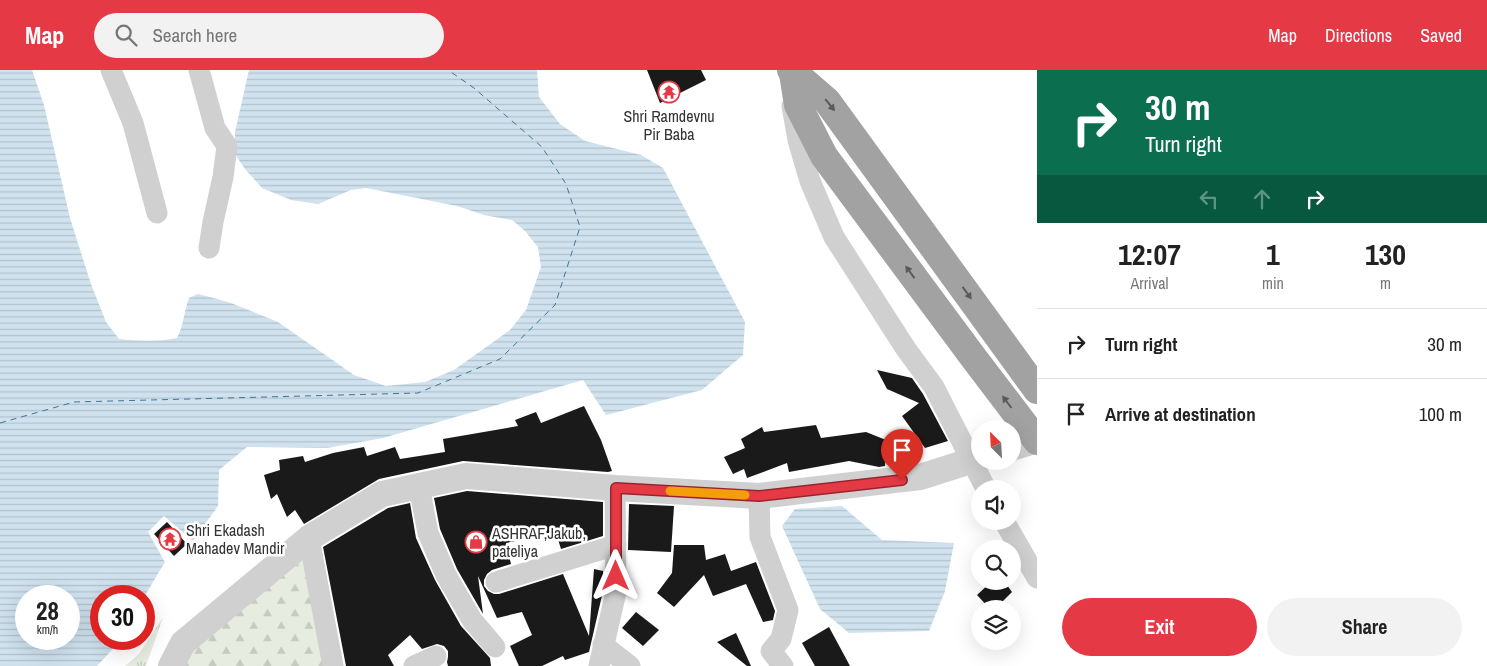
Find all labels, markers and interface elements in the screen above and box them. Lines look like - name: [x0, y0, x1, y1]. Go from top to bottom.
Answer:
- search box: [94, 13, 444, 58]
- text: Map: [25, 19, 64, 51]
- icon: search: [112, 21, 140, 49]
- text: Search here: [152, 22, 237, 48]
- text: Map: [1268, 23, 1297, 48]
- text: Directions: [1325, 23, 1392, 48]
- text: Saved: [1420, 23, 1462, 48]
- temple icon: Shri Ramdevnu Pir Baba: [657, 80, 681, 104]
- text: 30 m: [1145, 84, 1210, 131]
- icon: right: [1062, 90, 1127, 155]
- one-way arrow: [824, 99, 835, 112]
- place label: Shri Ramdevnu Pir Baba: [623, 105, 715, 145]
- text: Turn right: [1145, 129, 1222, 159]
- icon: left: [1195, 185, 1223, 213]
- icon: ahead: [1248, 185, 1276, 213]
- icon: right: [1301, 185, 1329, 213]
- text: 12:07: [1118, 234, 1181, 274]
- text: 1: [1266, 234, 1280, 274]
- text: 130: [1365, 234, 1406, 274]
- one-way arrow: [905, 265, 915, 279]
- text: Arrival: [1131, 272, 1168, 294]
- text: min: [1262, 272, 1284, 294]
- text: m: [1380, 272, 1391, 294]
- one-way arrow: [961, 286, 972, 299]
- icon: right: [1062, 330, 1090, 358]
- text: Turn right: [1105, 331, 1177, 357]
- text: 30 m: [1427, 331, 1462, 357]
- one-way arrow: [1002, 396, 1013, 409]
- icon: arrive: [1062, 400, 1090, 428]
- text: Arrive at destination: [1105, 401, 1256, 427]
- text: 100 m: [1419, 401, 1462, 427]
- north arrow: [971, 420, 1021, 470]
- map controls: [971, 420, 1021, 650]
- pin: [881, 429, 923, 480]
- icon: arrive: [888, 436, 916, 464]
- button: sound: [971, 480, 1021, 530]
- place label: Shri Ekadash Mahadev Mandir: [186, 519, 285, 559]
- place label: ASHRAF,Jakub, pateliya: [491, 522, 586, 562]
- temple icon: Shri Ekadash Mahadev Mandir: [158, 527, 182, 551]
- shop icon: ASHRAF,Jakub, pateliya: [464, 530, 488, 554]
- button: search: [971, 540, 1021, 590]
- position arrow: [589, 549, 641, 601]
- speed limit sign: 30: [90, 585, 155, 650]
- text: 28: [36, 594, 59, 628]
- button: Exit: [1062, 598, 1257, 656]
- button: Share: [1267, 598, 1462, 656]
- button: layers: [971, 600, 1021, 650]
- text: km/h: [37, 622, 58, 638]

